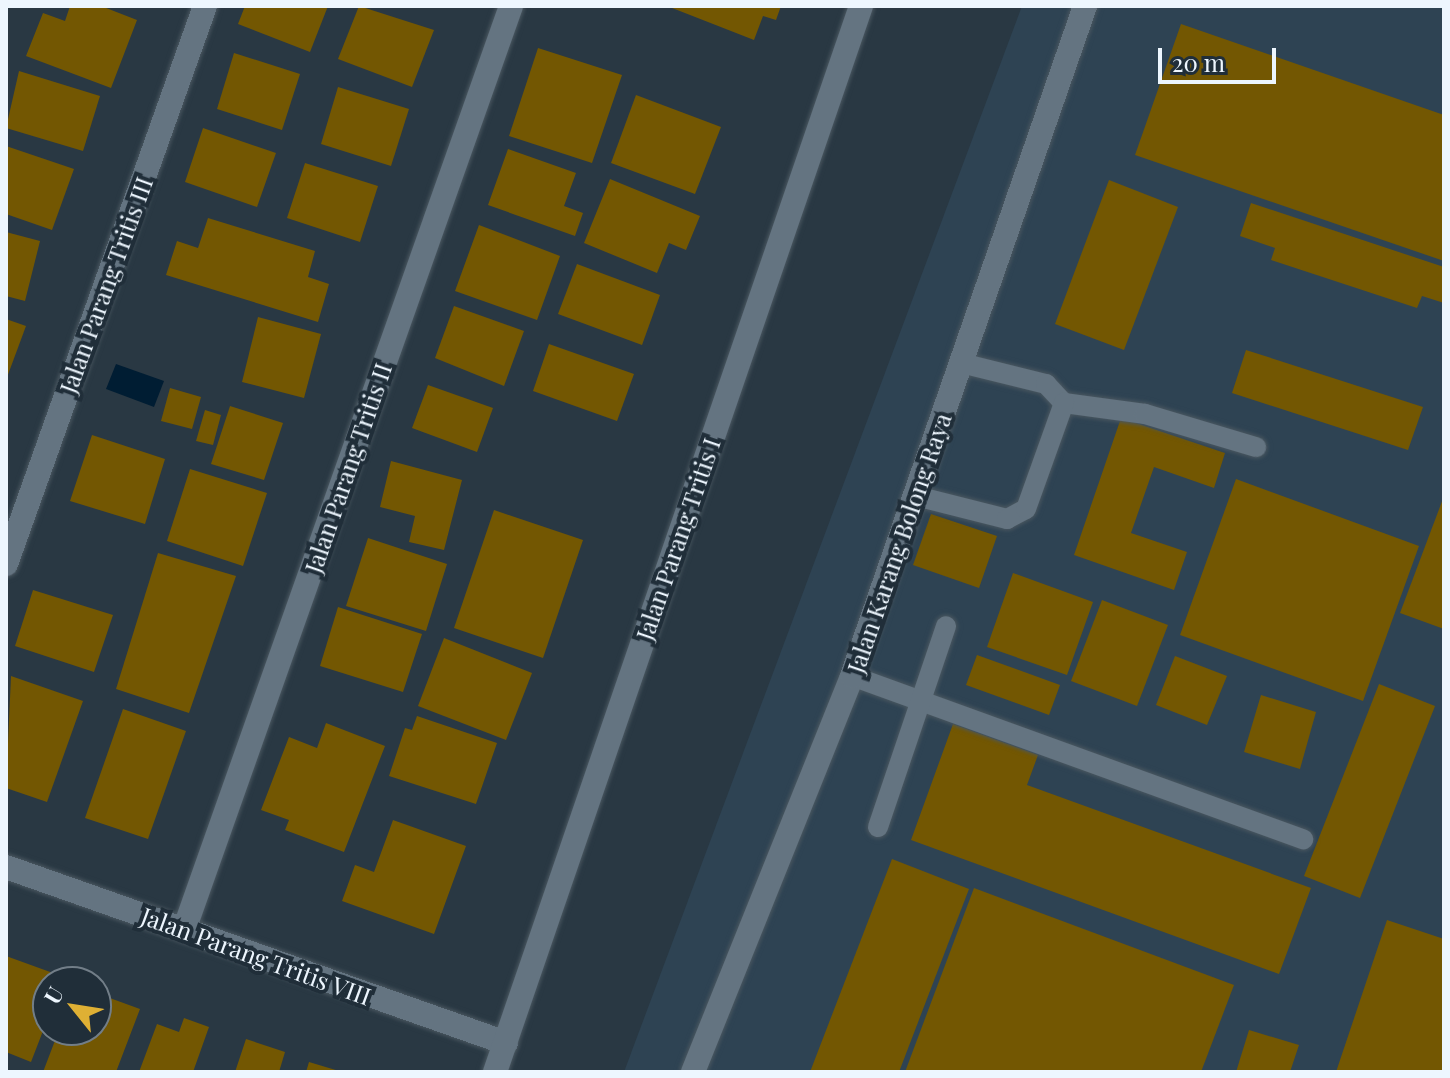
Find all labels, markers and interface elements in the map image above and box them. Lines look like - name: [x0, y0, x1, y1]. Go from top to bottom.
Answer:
- scale bar: [1162, 32, 1280, 82]
- text: 20 m: [1172, 46, 1225, 78]
- street label: Jalan Parang Tritis III: [53, 173, 159, 397]
- street label: Jalan Parang Tritis II: [298, 359, 398, 577]
- street label: Jalan Karang Bolong Raya: [841, 409, 957, 677]
- street label: Jalan Parang Tritis I: [630, 434, 726, 644]
- street label: Jalan Parang Tritis VIII: [136, 901, 376, 1011]
- north arrow: [32, 966, 112, 1046]
- text: U: [36, 981, 70, 1009]

